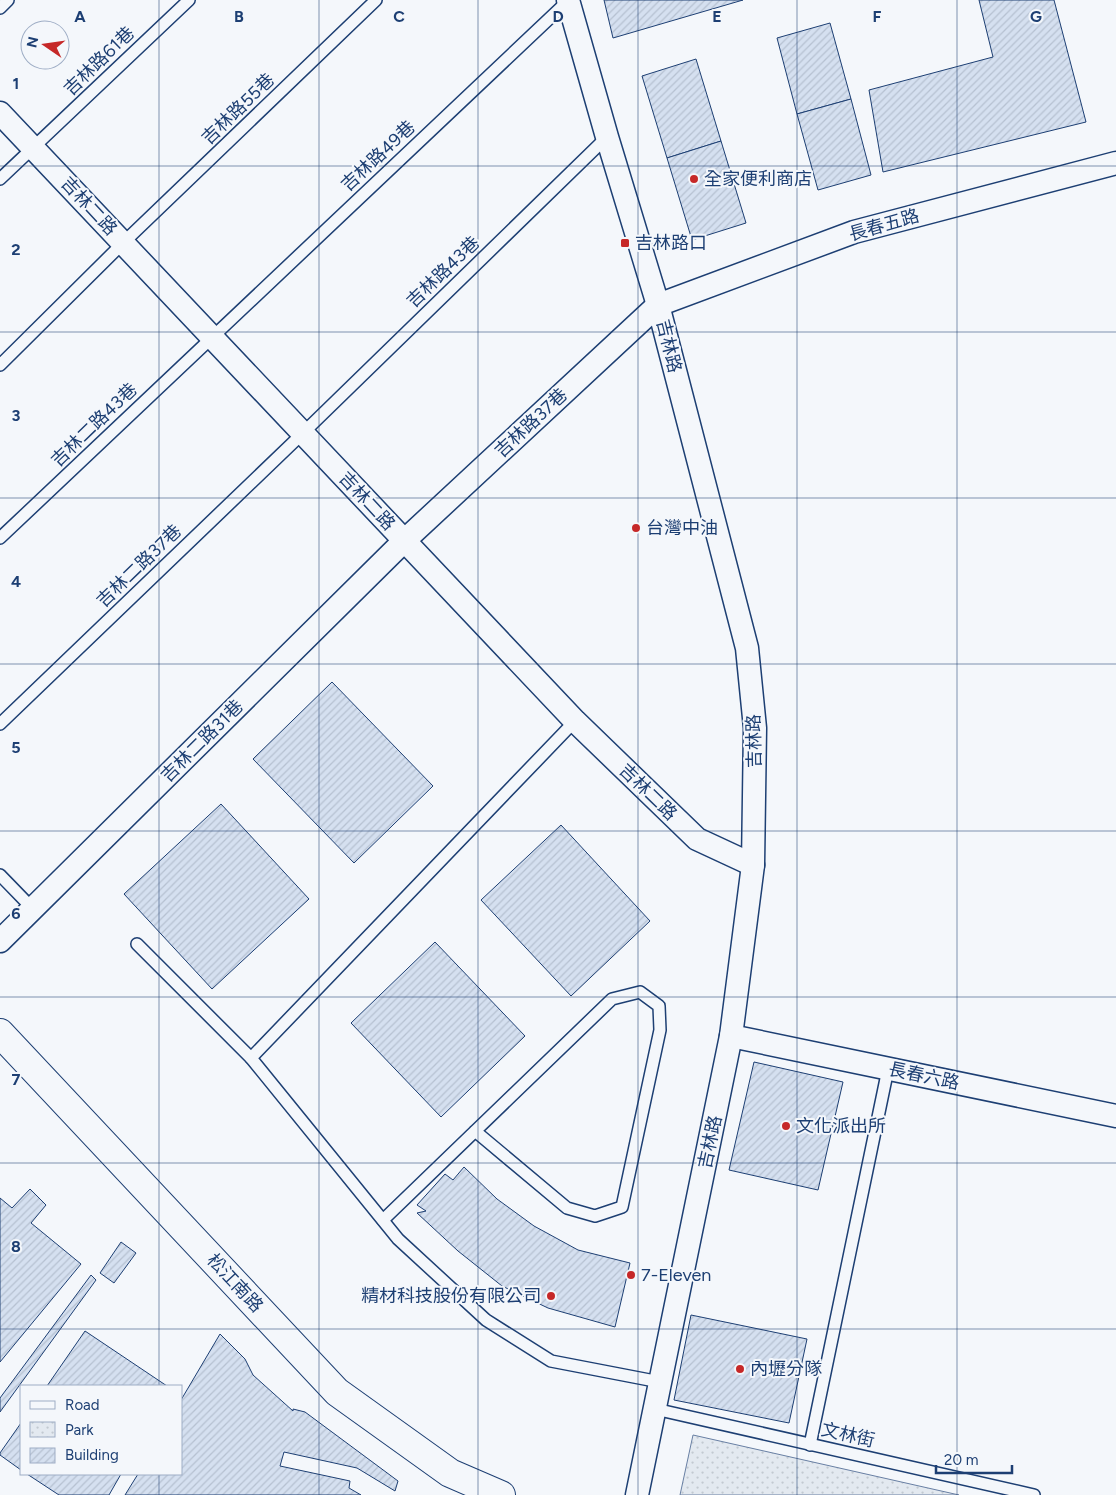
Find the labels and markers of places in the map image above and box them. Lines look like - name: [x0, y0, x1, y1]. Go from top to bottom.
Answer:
- place label: 全家便利商店: [704, 168, 812, 190]
- marker: 全家便利商店: [688, 173, 700, 185]
- place label: 吉林路口: [635, 232, 707, 254]
- marker: 吉林路口: [619, 237, 631, 249]
- place label: 台灣中油: [646, 517, 718, 539]
- marker: 台灣中油: [630, 522, 642, 534]
- place label: 文化派出所: [796, 1115, 886, 1137]
- marker: 文化派出所: [780, 1120, 792, 1132]
- place label: 7-Eleven: [641, 1264, 711, 1286]
- marker: 7-Eleven: [625, 1269, 637, 1281]
- place label: 精材科技股份有限公司: [361, 1285, 541, 1307]
- marker: 精材科技股份有限公司: [545, 1290, 557, 1302]
- place label: 內壢分隊: [750, 1358, 822, 1380]
- marker: 內壢分隊: [734, 1363, 746, 1375]

